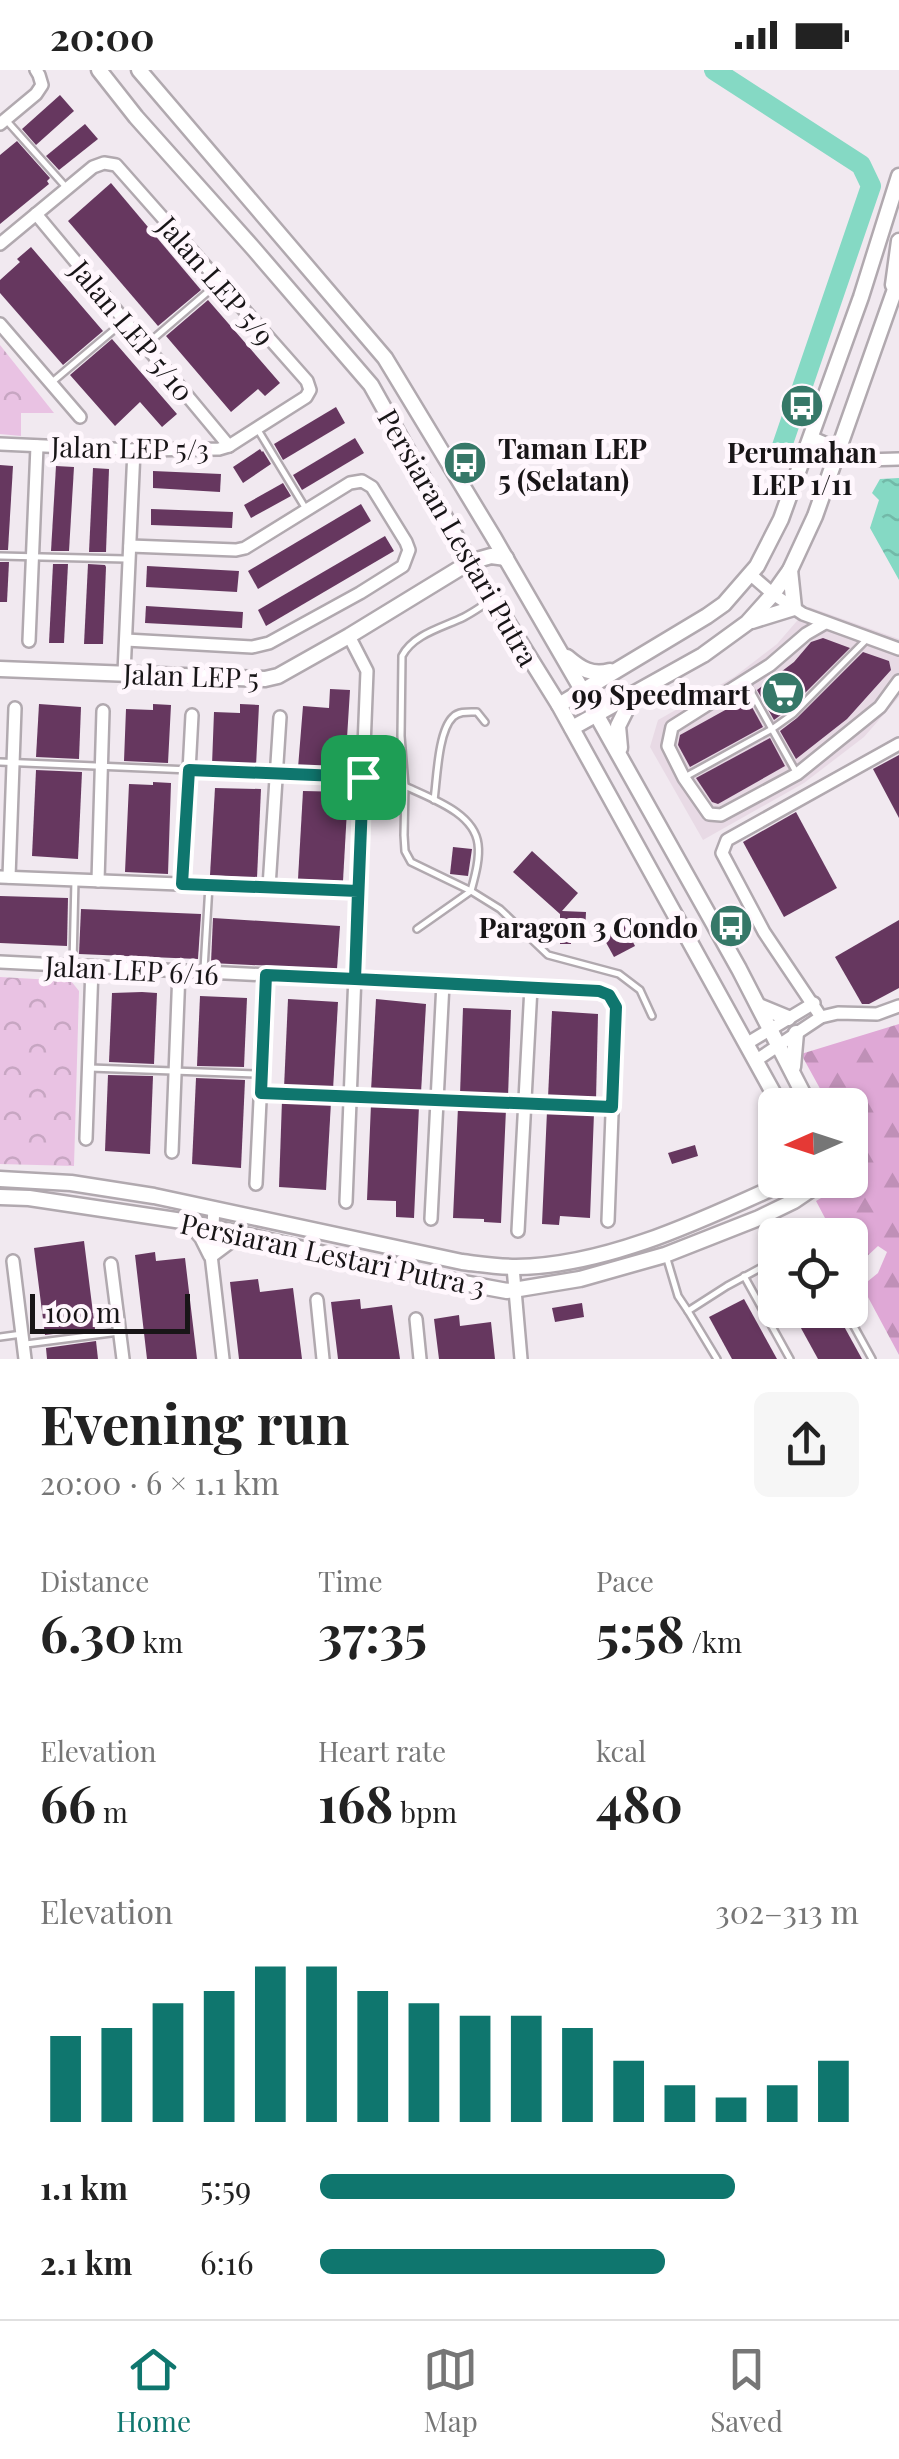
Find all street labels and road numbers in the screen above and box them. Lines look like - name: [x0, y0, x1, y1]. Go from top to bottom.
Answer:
- street label: Jalan LEP 5/9: [150, 207, 283, 352]
- street label: Jalan LEP 5/10: [62, 251, 203, 408]
- street label: Persiaran Lestari Putra: [370, 402, 548, 672]
- street label: Jalan LEP 5/3: [50, 427, 209, 467]
- street label: Jalan LEP 5: [121, 654, 260, 696]
- street label: Jalan LEP 6/16: [43, 946, 220, 992]
- street label: Persiaran Lestari Putra 3: [177, 1204, 489, 1304]

